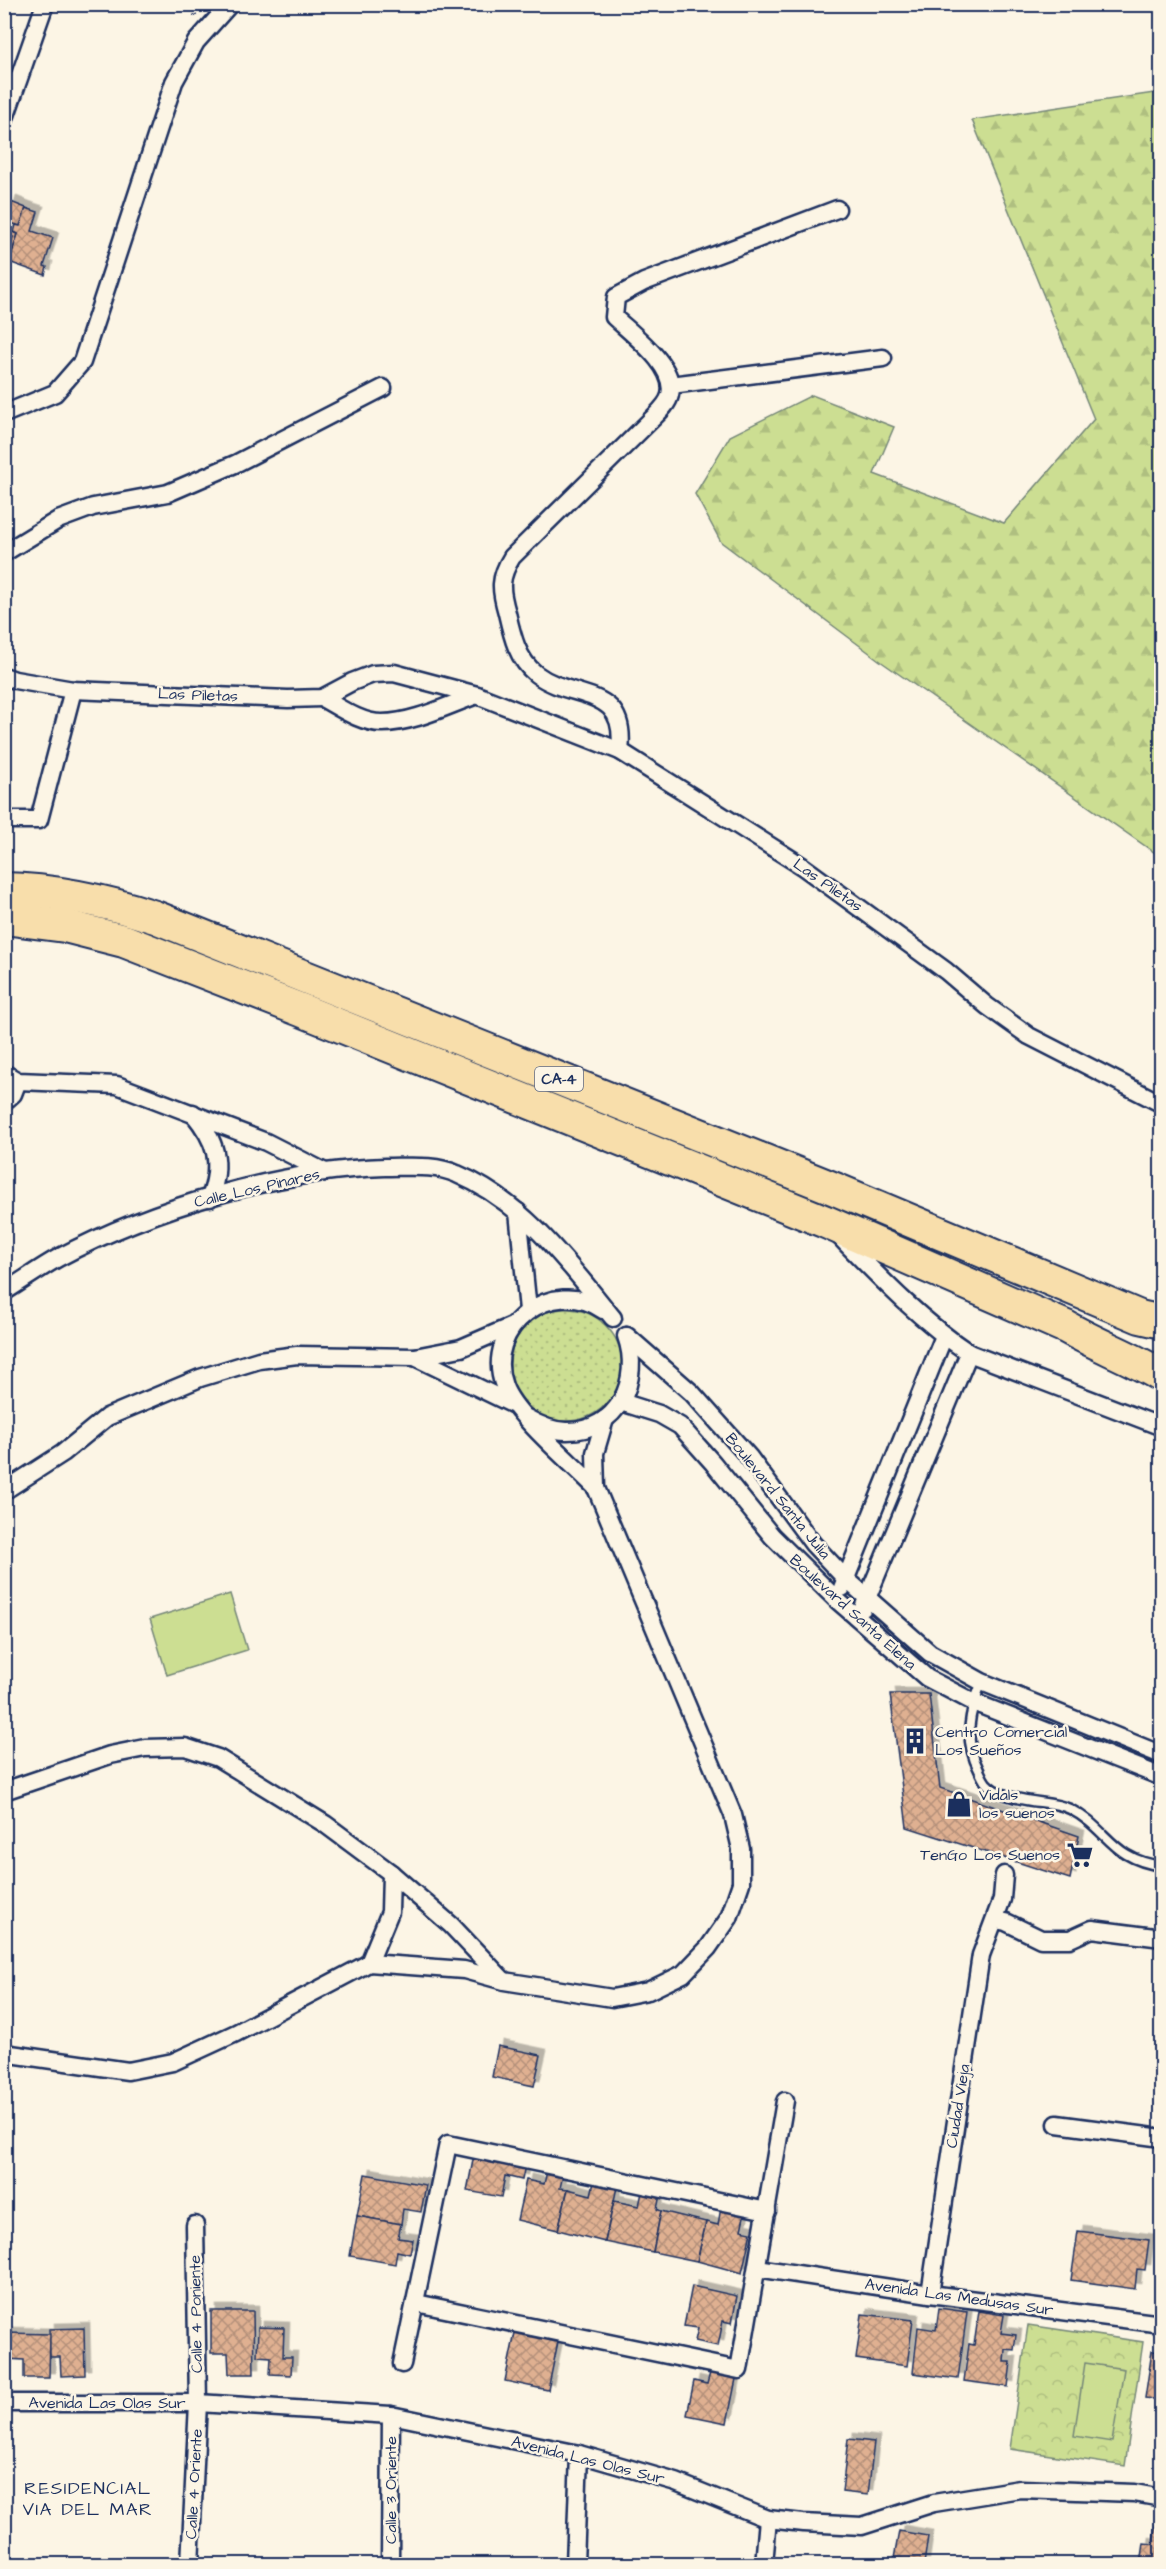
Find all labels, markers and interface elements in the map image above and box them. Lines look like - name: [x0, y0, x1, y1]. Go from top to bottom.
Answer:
- street label: Las Piletas: [158, 683, 238, 707]
- street label: Las Piletas: [789, 853, 867, 917]
- road number: CA-4: [535, 1067, 583, 1091]
- street label: Calle Los Pinares: [192, 1163, 322, 1213]
- street label: Boulevard Santa Julia: [720, 1428, 836, 1564]
- street label: Boulevard Santa Elena: [785, 1549, 921, 1675]
- place label: Centro Comercial Los Sueños: [935, 1721, 1067, 1761]
- building icon: Centro Comercial Los Sueños: [900, 1726, 930, 1756]
- place label: Vidals los suenos: [979, 1784, 1055, 1824]
- shop icon: Vidals los suenos: [944, 1789, 974, 1819]
- supermarket icon: TenGo Los Suenos: [1065, 1840, 1095, 1870]
- place label: TenGo Los Suenos: [920, 1844, 1060, 1866]
- street label: Ciudad Vieja: [940, 2062, 976, 2150]
- street label: Calle 4 Poniente: [184, 2254, 208, 2373]
- street label: Avenida Las Medusas Sur: [863, 2273, 1055, 2321]
- street label: Avenida Las Olas Sur: [28, 2392, 186, 2414]
- street label: Calle 4 Oriente: [180, 2428, 208, 2540]
- street label: Avenida Las Olas Sur: [509, 2430, 667, 2490]
- street label: Calle 3 Oriente: [380, 2436, 402, 2544]
- district label: RESIDENCIAL VIA DEL MAR: [23, 2476, 153, 2522]

